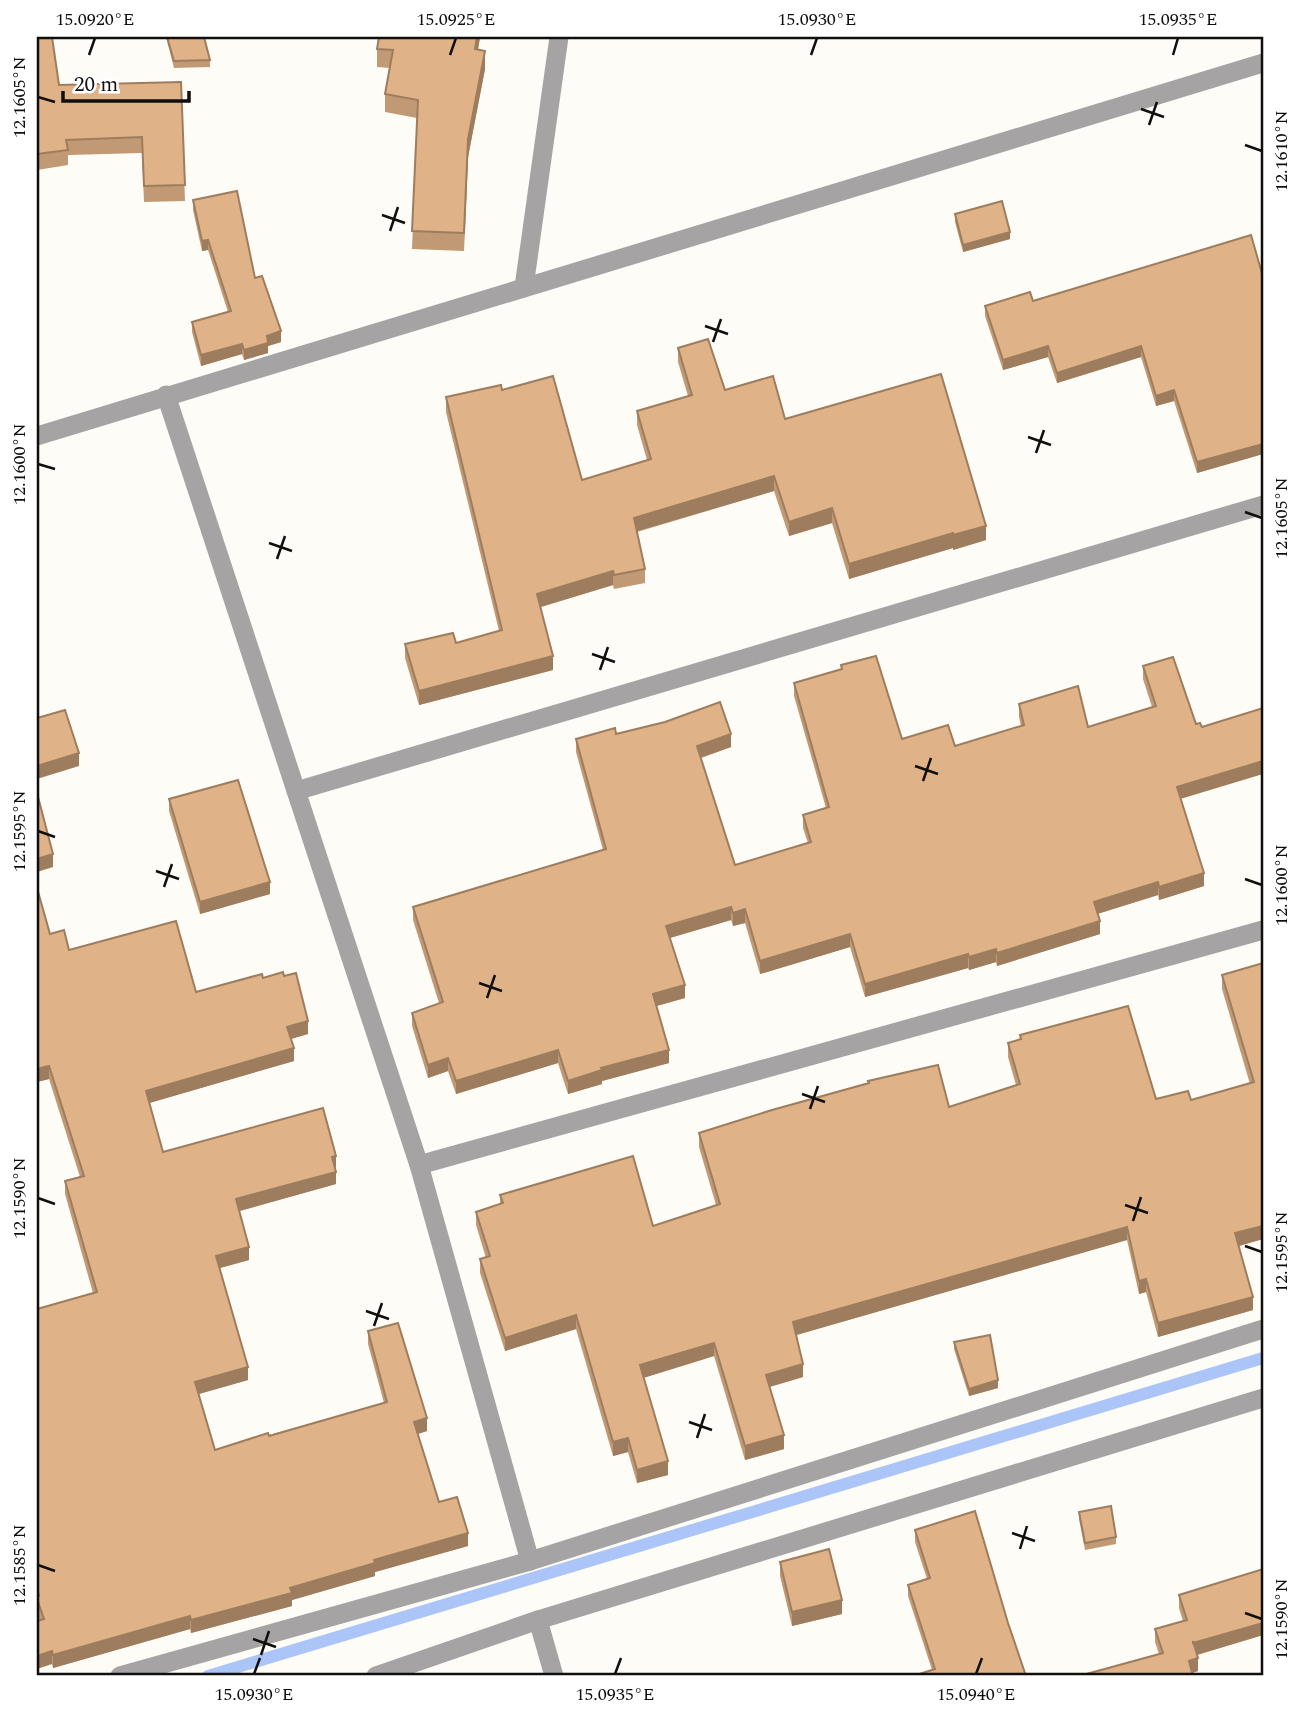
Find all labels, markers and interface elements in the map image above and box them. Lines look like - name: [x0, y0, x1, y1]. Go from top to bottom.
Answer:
- text: 15.0920°E: [55, 6, 135, 33]
- text: 15.0925°E: [416, 6, 496, 33]
- text: 15.0930°E: [777, 6, 857, 33]
- text: 15.0935°E: [1138, 6, 1218, 33]
- text: 12.1605°N: [6, 56, 33, 138]
- scale bar: [63, 60, 189, 104]
- text: 20 m: [74, 69, 118, 101]
- text: 12.1610°N: [1268, 110, 1295, 192]
- text: 12.1600°N: [6, 423, 33, 505]
- text: 12.1605°N: [1268, 477, 1295, 559]
- text: 12.1595°N: [6, 790, 33, 872]
- text: 12.1600°N: [1268, 844, 1295, 926]
- text: 12.1590°N: [6, 1157, 33, 1239]
- text: 12.1595°N: [1268, 1211, 1295, 1293]
- text: 12.1585°N: [6, 1524, 33, 1606]
- text: 12.1590°N: [1268, 1578, 1295, 1660]
- text: 15.0930°E: [214, 1681, 294, 1708]
- text: 15.0935°E: [575, 1681, 655, 1708]
- text: 15.0940°E: [936, 1681, 1016, 1708]

